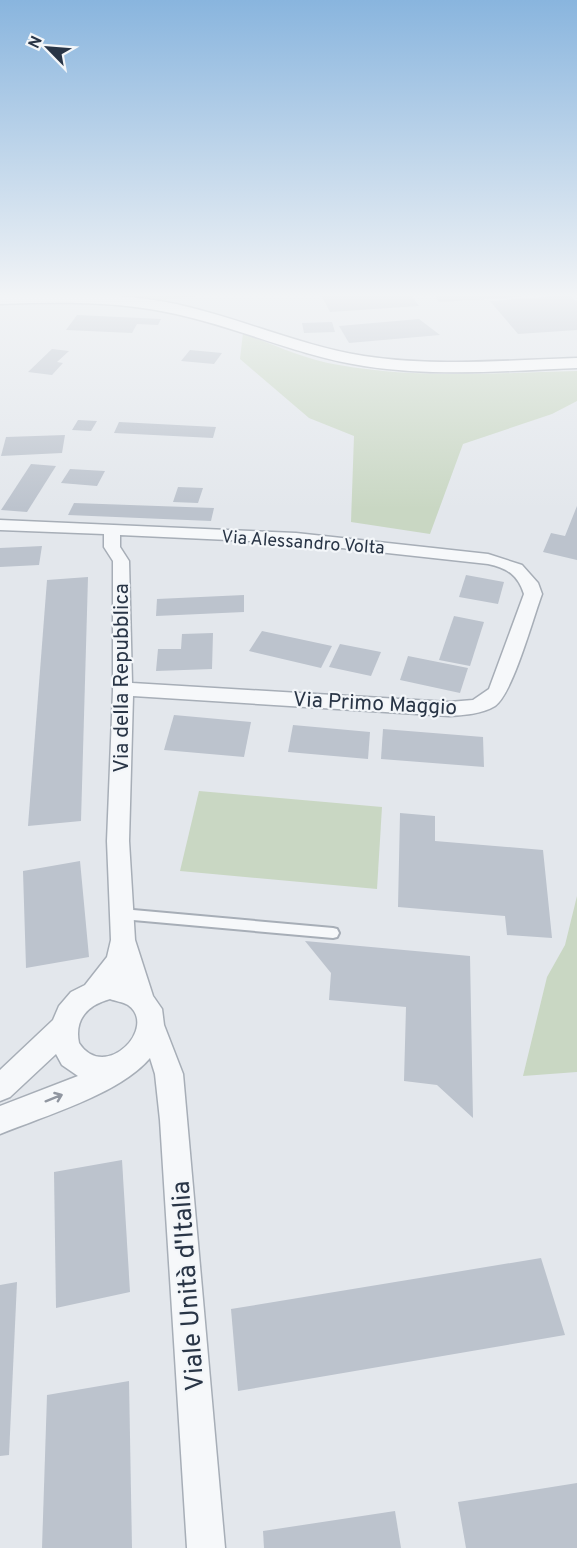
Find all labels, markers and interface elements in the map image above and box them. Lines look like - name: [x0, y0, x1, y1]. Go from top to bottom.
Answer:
- north arrow: [18, 18, 78, 78]
- text: N: [25, 33, 48, 52]
- street label: Via Alessandro Volta: [220, 526, 385, 561]
- street label: Via della Repubblica: [109, 583, 136, 773]
- street label: Via Primo Maggio: [292, 687, 458, 722]
- one-way arrow: [45, 1092, 63, 1103]
- street label: Viale Unità d'Italia: [166, 1180, 213, 1392]

